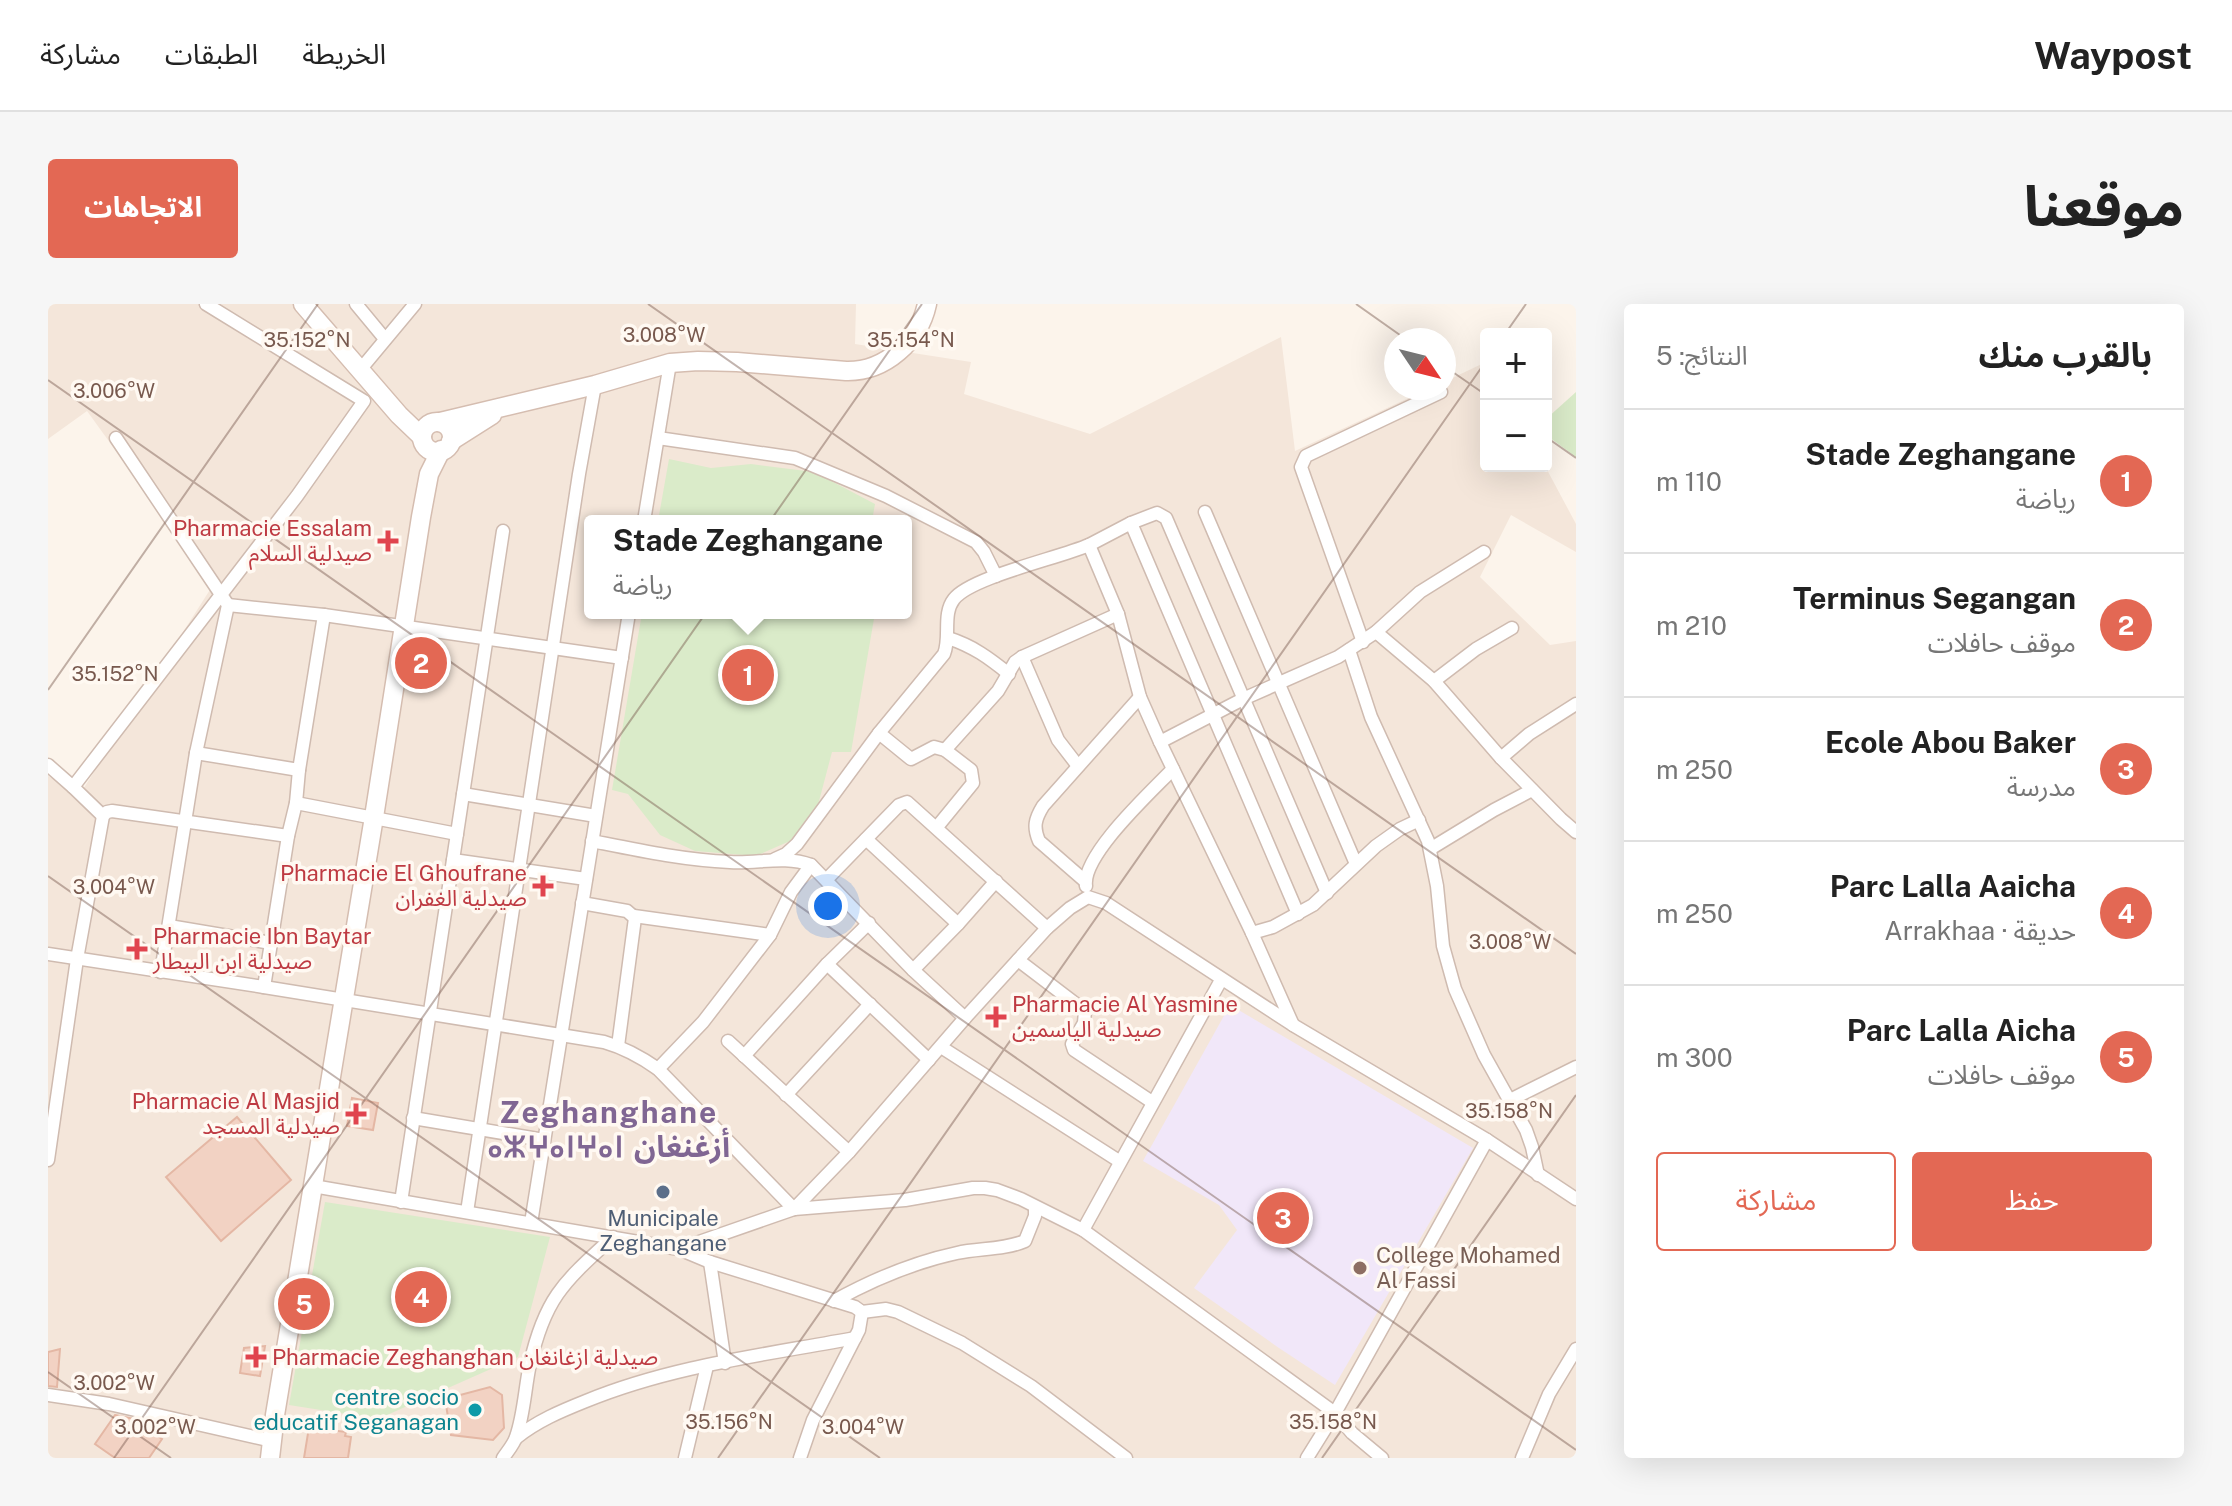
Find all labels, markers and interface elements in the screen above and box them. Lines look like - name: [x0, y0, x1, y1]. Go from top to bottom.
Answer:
- text: Waypost: [2034, 33, 2192, 78]
- text: مشاركة: [40, 37, 121, 70]
- text: الطبقات: [165, 37, 258, 70]
- text: الخريطة: [302, 37, 386, 70]
- button: الاتجاهات: [48, 159, 238, 258]
- text: موقعنا: [2024, 173, 2184, 239]
- text: 3.008°W: [623, 323, 705, 347]
- text: 35.152°N: [263, 328, 351, 352]
- text: 35.154°N: [867, 328, 955, 352]
- north arrow: [1384, 328, 1456, 400]
- map controls: [1480, 328, 1552, 472]
- button: +: [1480, 328, 1552, 400]
- text: بالقرب منك: [1979, 335, 2152, 375]
- text: النتائج: 5: [1656, 340, 1748, 371]
- text: 3.006°W: [73, 379, 155, 403]
- button: −: [1480, 400, 1552, 472]
- text: Stade Zeghangane: [1805, 436, 2076, 472]
- text: 110 m: [1656, 466, 1722, 497]
- text: 1: [2120, 466, 2132, 497]
- text: رياضة: [2016, 483, 2076, 514]
- place label: Pharmacie Essalam صيدلية السلام: [173, 515, 372, 570]
- popup: [584, 515, 912, 619]
- text: Stade Zeghangane: [613, 522, 883, 558]
- marker: Pharmacie Essalam صيدلية السلام: [379, 532, 397, 550]
- text: رياضة: [613, 569, 673, 600]
- text: Terminus Segangan: [1793, 580, 2076, 616]
- text: 210 m: [1656, 610, 1727, 641]
- text: 2: [2118, 610, 2134, 641]
- text: موقف حافلات: [1928, 627, 2076, 658]
- pin: 2: [395, 633, 447, 693]
- pin: 1: [722, 645, 774, 705]
- text: 35.152°N: [71, 662, 159, 686]
- text: Ecole Abou Baker: [1825, 724, 2076, 760]
- text: 250 m: [1656, 754, 1733, 785]
- text: 3: [2117, 754, 2135, 785]
- text: مدرسة: [2007, 771, 2076, 802]
- place label: Pharmacie El Ghoufrane صيدلية الغفران: [280, 860, 527, 911]
- text: Parc Lalla Aaicha: [1830, 868, 2076, 904]
- text: 3.004°W: [73, 875, 155, 899]
- marker: Pharmacie El Ghoufrane صيدلية الغفران: [534, 877, 552, 895]
- your location: [808, 886, 848, 926]
- text: 250 m: [1656, 898, 1733, 929]
- text: 4: [2117, 898, 2135, 929]
- text: حديقة · Arrakhaa: [1884, 915, 2076, 946]
- place label: Pharmacie Ibn Baytar صيدلية ابن البيطار: [152, 923, 372, 975]
- text: 3.008°W: [1469, 930, 1551, 954]
- marker: Pharmacie Ibn Baytar صيدلية ابن البيطار: [128, 940, 146, 958]
- place label: Pharmacie Al Yasmine صيدلية الياسمين: [1012, 991, 1238, 1042]
- marker: Pharmacie Al Yasmine صيدلية الياسمين: [987, 1008, 1005, 1026]
- text: Parc Lalla Aicha: [1847, 1012, 2076, 1048]
- text: 300 m: [1656, 1042, 1733, 1073]
- text: 5: [2117, 1042, 2135, 1073]
- text: موقف حافلات: [1928, 1059, 2076, 1090]
- place label: Pharmacie Al Masjid صيدلية المسجد: [132, 1088, 340, 1139]
- district label: Zeghanghane ⴰⵣⵖⴰⵏⵖⴰⵏ أزغنغان: [488, 1094, 730, 1164]
- text: 35.158°N: [1465, 1099, 1553, 1123]
- marker: Pharmacie Al Masjid صيدلية المسجد: [347, 1105, 365, 1123]
- button: مشاركة: [1656, 1152, 1896, 1251]
- button: حفظ: [1912, 1152, 2152, 1251]
- marker: Municipale Zeghangane: [654, 1183, 672, 1201]
- pin: 3: [1257, 1188, 1309, 1248]
- place label: Municipale Zeghangane: [599, 1205, 727, 1256]
- place label: College Mohamed Al Fassi: [1376, 1242, 1561, 1293]
- marker: College Mohamed Al Fassi: [1351, 1259, 1369, 1277]
- pin: 4: [395, 1267, 447, 1327]
- pin: 5: [278, 1274, 330, 1334]
- place label: Pharmacie Zeghanghan صيدلية ازغانغان: [272, 1344, 658, 1371]
- marker: Pharmacie Zeghanghan صيدلية ازغانغان: [247, 1348, 265, 1366]
- text: 3.002°W: [73, 1371, 155, 1395]
- place label: centre socio educatif Seganagan: [253, 1384, 459, 1435]
- marker: centre socio educatif Seganagan: [466, 1401, 484, 1419]
- text: 35.156°N: [685, 1410, 773, 1434]
- text: 35.158°N: [1289, 1410, 1377, 1434]
- text: 3.002°W: [114, 1415, 196, 1439]
- text: 3.004°W: [822, 1415, 904, 1439]

